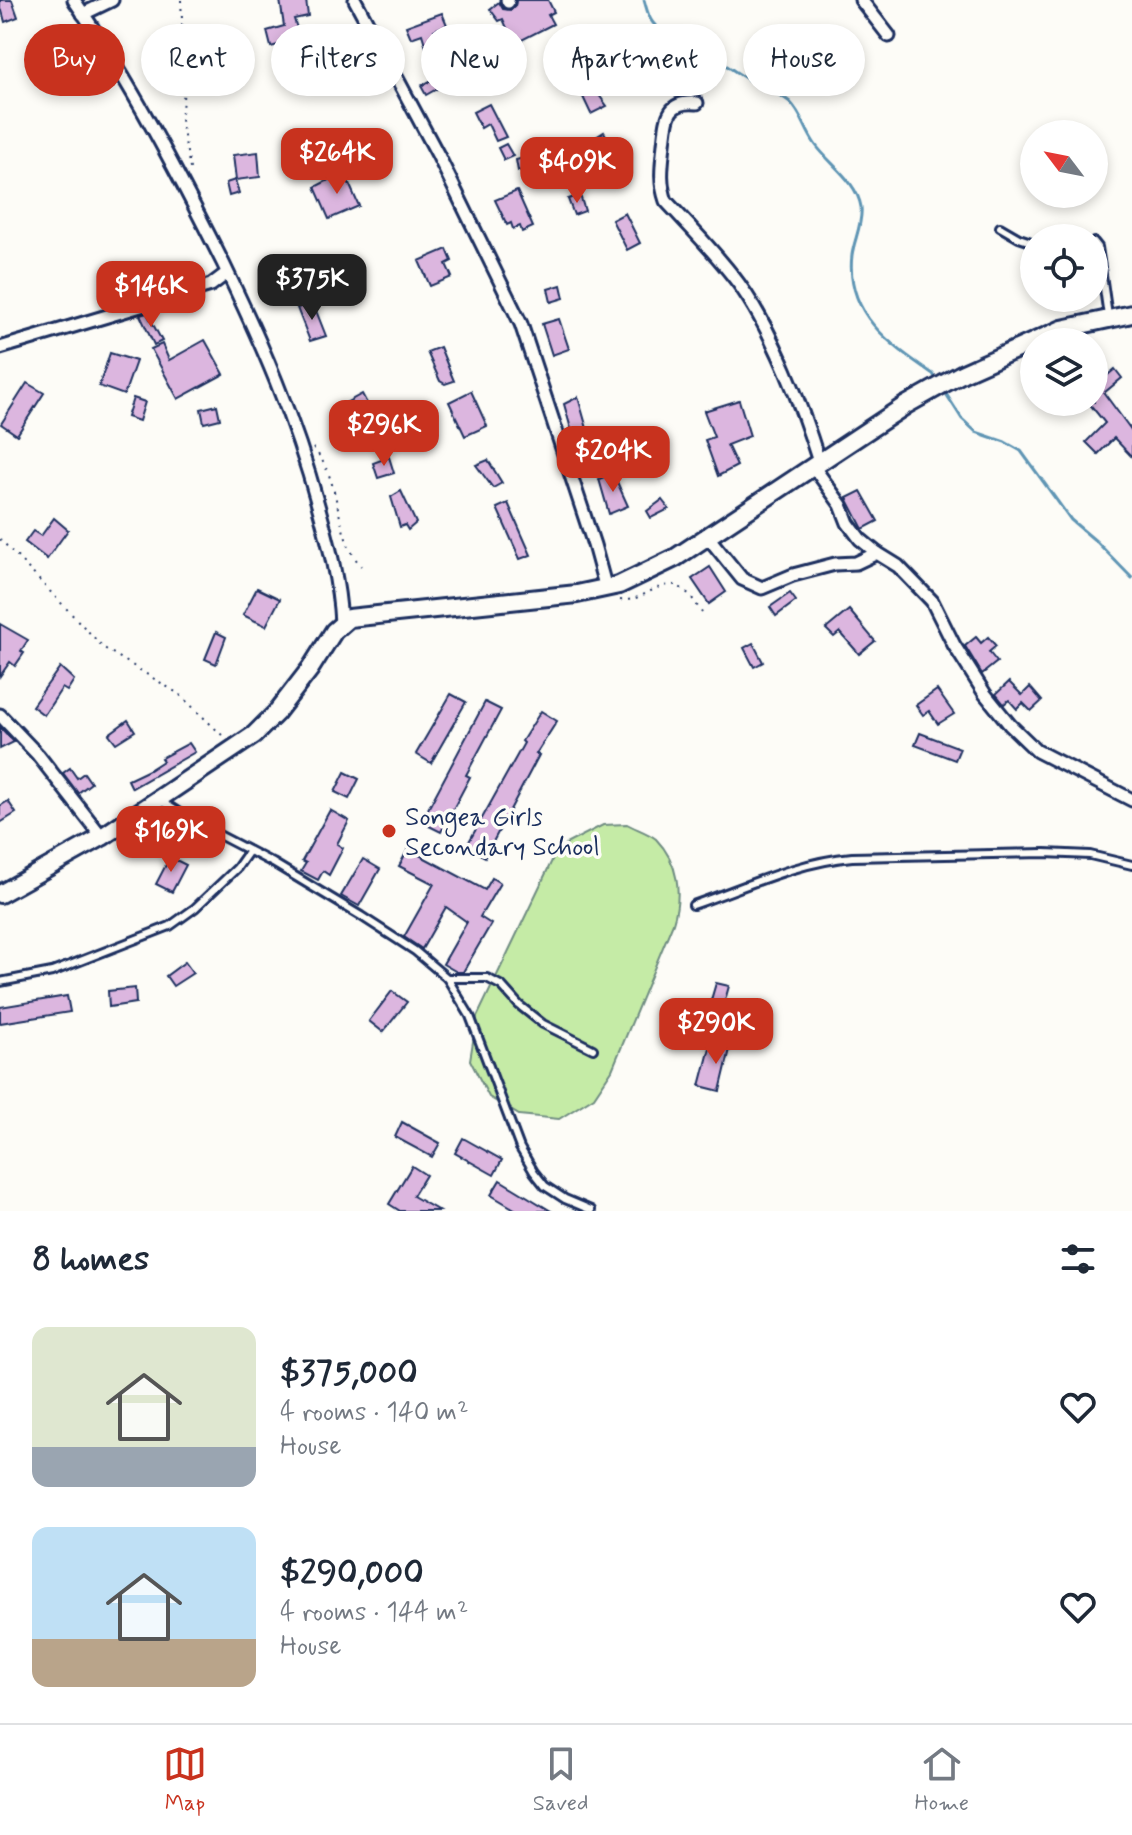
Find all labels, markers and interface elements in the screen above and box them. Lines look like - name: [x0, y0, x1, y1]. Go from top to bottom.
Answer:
- chip: Buy: [24, 24, 125, 96]
- chip: Rent: [141, 24, 255, 96]
- chip: Filters: [271, 24, 405, 96]
- chip: New: [421, 24, 527, 96]
- chip: Apartment: [543, 24, 727, 96]
- chip: House: [743, 24, 865, 96]
- north arrow: [1020, 120, 1108, 208]
- map controls: [1020, 120, 1108, 416]
- pin: $264K: [281, 128, 393, 196]
- text: $264K: [299, 137, 375, 171]
- pin: $409K: [521, 137, 633, 205]
- text: $409K: [538, 146, 616, 180]
- button: locate: [1020, 224, 1108, 312]
- pin: $375K: [256, 254, 368, 322]
- pin: $146K: [95, 261, 207, 329]
- text: $375K: [276, 263, 348, 297]
- text: $146K: [114, 270, 188, 304]
- button: layers: [1020, 328, 1108, 416]
- pin: $296K: [328, 400, 440, 468]
- text: $296K: [347, 409, 421, 443]
- pin: $204K: [557, 426, 669, 494]
- text: $204K: [575, 435, 651, 469]
- place label: Songea Girls Secondary School: [405, 801, 600, 865]
- pin: $169K: [115, 806, 227, 874]
- text: $169K: [134, 815, 208, 849]
- marker: Songea Girls Secondary School: [380, 822, 398, 840]
- pin: $290K: [660, 998, 772, 1066]
- text: $290K: [677, 1007, 755, 1041]
- text: 8 homes: [32, 1237, 149, 1282]
- icon: filters: [1056, 1237, 1100, 1281]
- text: $375,000: [280, 1351, 418, 1396]
- icon: home: [96, 1359, 192, 1455]
- icon: heart: [1056, 1385, 1100, 1429]
- text: 4 rooms · 140 m²: [280, 1396, 469, 1430]
- text: House: [280, 1430, 341, 1464]
- text: $290,000: [280, 1551, 424, 1596]
- icon: home: [96, 1559, 192, 1655]
- icon: heart: [1056, 1585, 1100, 1629]
- text: 4 rooms · 144 m²: [280, 1596, 468, 1630]
- text: House: [280, 1630, 341, 1664]
- tab: Map: [163, 1742, 207, 1818]
- tab: Saved: [533, 1742, 588, 1818]
- tab: Home: [914, 1742, 969, 1818]

